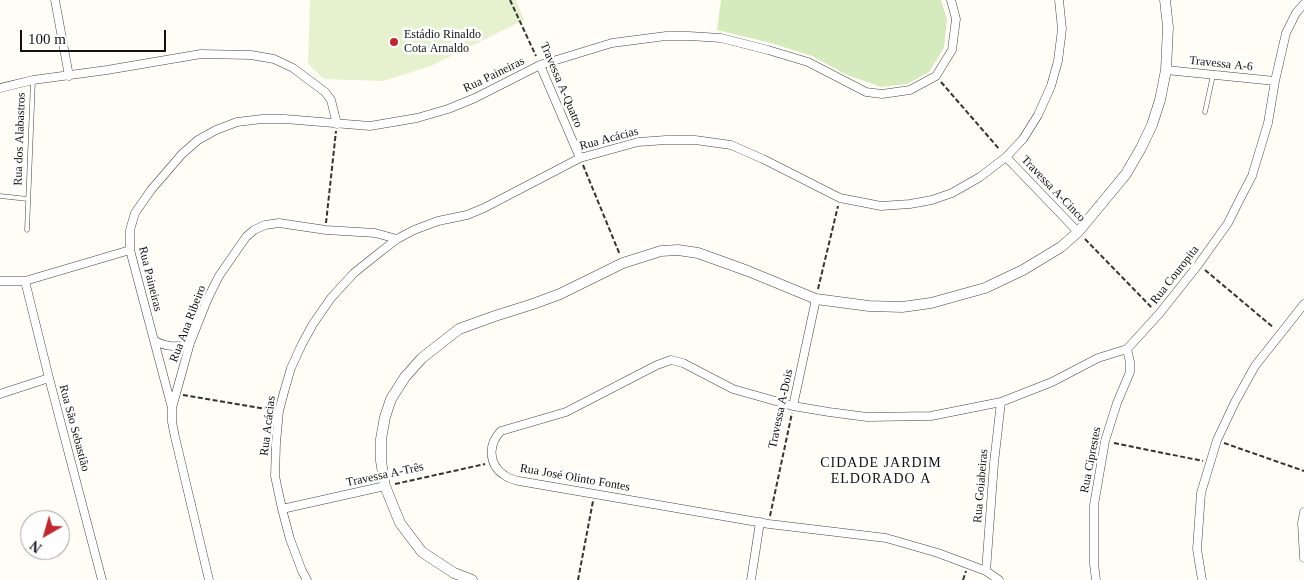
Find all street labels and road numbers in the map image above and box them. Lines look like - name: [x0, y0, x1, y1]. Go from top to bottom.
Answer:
- street label: Travessa A-Quatro: [537, 40, 585, 130]
- street label: Rua Paineiras: [461, 54, 527, 96]
- street label: Travessa A-6: [1188, 54, 1254, 74]
- street label: Rua dos Alabastros: [11, 92, 29, 186]
- street label: Rua Acácias: [578, 124, 640, 154]
- street label: Travessa A-Cinco: [1018, 153, 1088, 225]
- street label: Rua Couropita: [1148, 243, 1202, 307]
- street label: Rua Paineiras: [135, 245, 165, 313]
- street label: Rua Ana Ribeiro: [167, 283, 209, 365]
- street label: Travessa A-Dois: [766, 368, 796, 450]
- street label: Rua São Sebastião: [55, 383, 93, 473]
- street label: Rua Acácias: [257, 395, 279, 457]
- street label: Rua Ciprestes: [1078, 426, 1104, 494]
- street label: Rua Goiabeiras: [971, 448, 991, 524]
- street label: Travessa A-Três: [345, 460, 425, 490]
- street label: Rua José Olinto Fontes: [519, 461, 631, 495]

